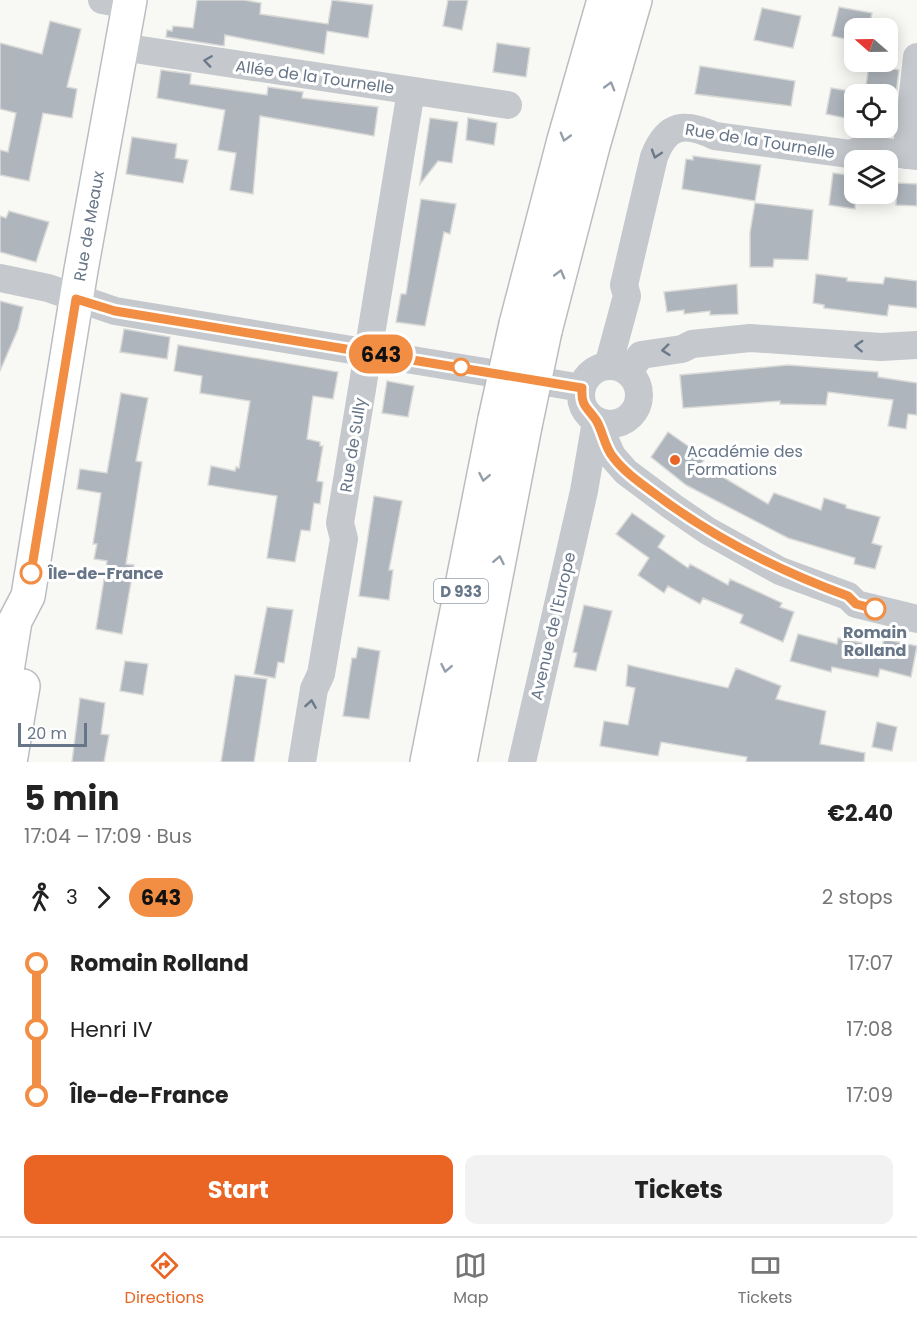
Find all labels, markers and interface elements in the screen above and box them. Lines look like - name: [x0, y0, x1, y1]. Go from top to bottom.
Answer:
- north arrow: [844, 18, 898, 72]
- map controls: [844, 18, 898, 204]
- street label: Allée de la Tournelle: [234, 54, 396, 100]
- one-way arrow: [203, 56, 212, 68]
- one-way arrow: [603, 81, 616, 91]
- button: locate: [844, 84, 898, 138]
- street label: Rue de la Tournelle: [684, 118, 837, 164]
- one-way arrow: [560, 131, 572, 142]
- one-way arrow: [651, 148, 663, 159]
- button: layers: [844, 150, 898, 204]
- street label: Rue de Meaux: [68, 169, 110, 283]
- one-way arrow: [552, 269, 565, 279]
- line badge: 643: [346, 334, 416, 374]
- text: 643: [361, 340, 401, 369]
- one-way arrow: [854, 340, 863, 353]
- one-way arrow: [661, 343, 670, 356]
- unlabelled marker: [452, 358, 470, 376]
- street label: Rue de Sully: [334, 396, 372, 494]
- place label: Académie des Formations: [687, 440, 803, 481]
- marker: Académie des Formations: [668, 453, 682, 467]
- one-way arrow: [478, 471, 491, 481]
- street label: Avenue de l'Europe: [525, 550, 581, 702]
- one-way arrow: [492, 556, 505, 566]
- marker: Île-de-France: [20, 562, 42, 584]
- place label: Île-de-France: [47, 562, 164, 585]
- road number: D 933: [434, 579, 488, 603]
- marker: Romain Rolland: [864, 598, 886, 620]
- place label: Romain Rolland: [843, 621, 907, 662]
- one-way arrow: [440, 663, 453, 673]
- one-way arrow: [304, 700, 317, 710]
- scale bar: [18, 720, 87, 748]
- text: 20 m: [27, 722, 67, 745]
- text: 5 min: [24, 775, 119, 822]
- text: €2.40: [827, 798, 893, 829]
- text: 17:04 – 17:09 · Bus: [24, 822, 192, 850]
- icon: walk: [24, 881, 57, 914]
- icon: forward: [87, 881, 120, 914]
- text: 3: [66, 883, 78, 911]
- text: 643: [141, 883, 181, 912]
- text: 2 stops: [822, 883, 893, 911]
- text: Romain Rolland: [70, 948, 249, 979]
- text: 17:07: [848, 949, 893, 977]
- text: Henri IV: [70, 1014, 153, 1045]
- text: 17:08: [846, 1015, 893, 1043]
- text: Île-de-France: [70, 1080, 229, 1111]
- text: 17:09: [846, 1081, 893, 1109]
- button: Start: [24, 1155, 453, 1224]
- button: Tickets: [465, 1155, 893, 1224]
- tab: Directions: [125, 1249, 204, 1310]
- tab: Map: [453, 1249, 489, 1310]
- tab: Tickets: [738, 1249, 792, 1310]

